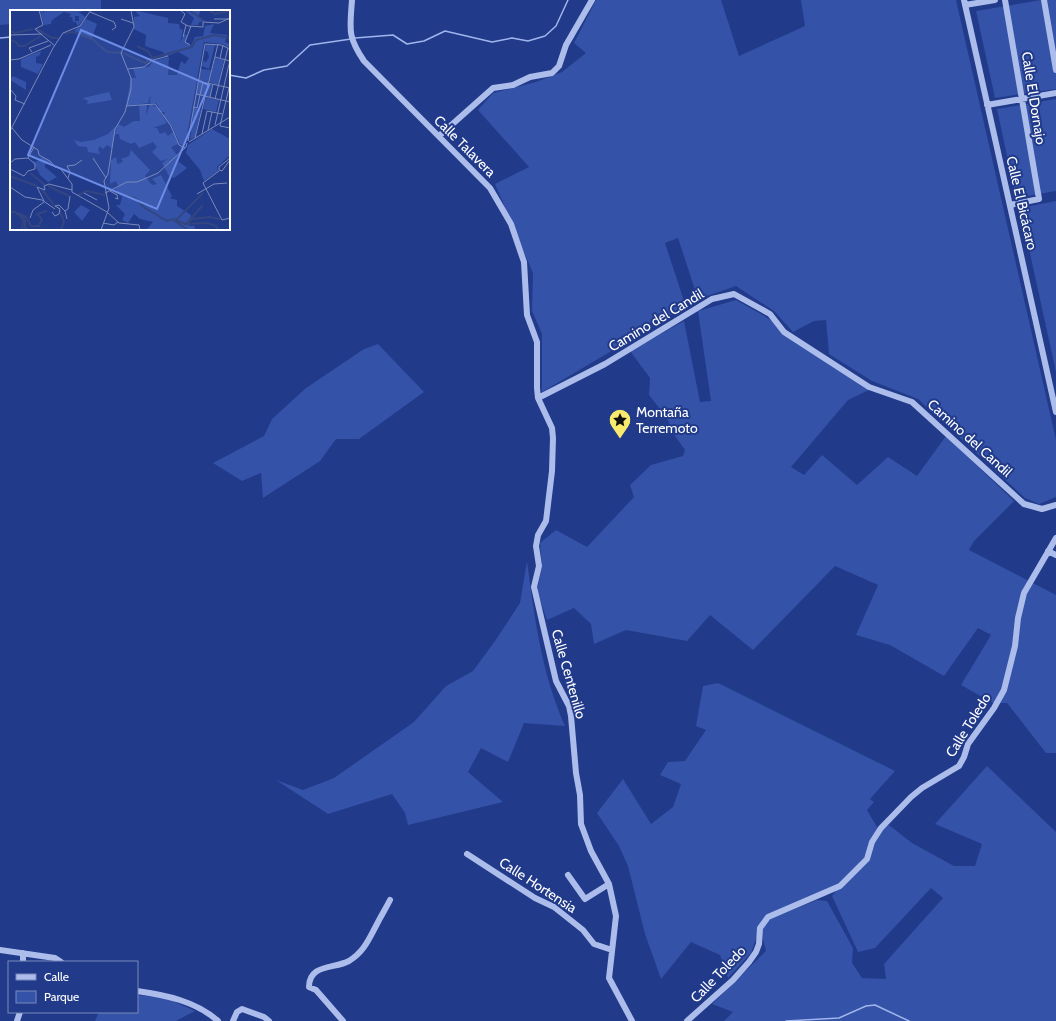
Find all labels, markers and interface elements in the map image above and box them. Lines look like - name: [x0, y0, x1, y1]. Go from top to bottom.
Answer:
- inset map: [10, 10, 230, 230]
- street label: Calle El Dornajo: [1018, 50, 1050, 146]
- street label: Calle Talavera: [430, 111, 500, 181]
- street label: Calle El Bicácaro: [1002, 154, 1042, 252]
- street label: Camino del Candil: [605, 284, 707, 355]
- street label: Camino del Candil: [924, 395, 1017, 481]
- place label: Montaña Terremoto: [636, 403, 698, 437]
- place icon: Montaña Terremoto: [607, 407, 633, 440]
- street label: Calle Centenillo: [548, 627, 590, 721]
- street label: Calle Toledo: [941, 689, 995, 760]
- street label: Calle Hortensia: [496, 853, 581, 917]
- street label: Calle Toledo: [686, 942, 750, 1006]
- legend: [8, 961, 138, 1013]
- text: Calle: [44, 969, 69, 984]
- text: Parque: [44, 989, 79, 1004]

